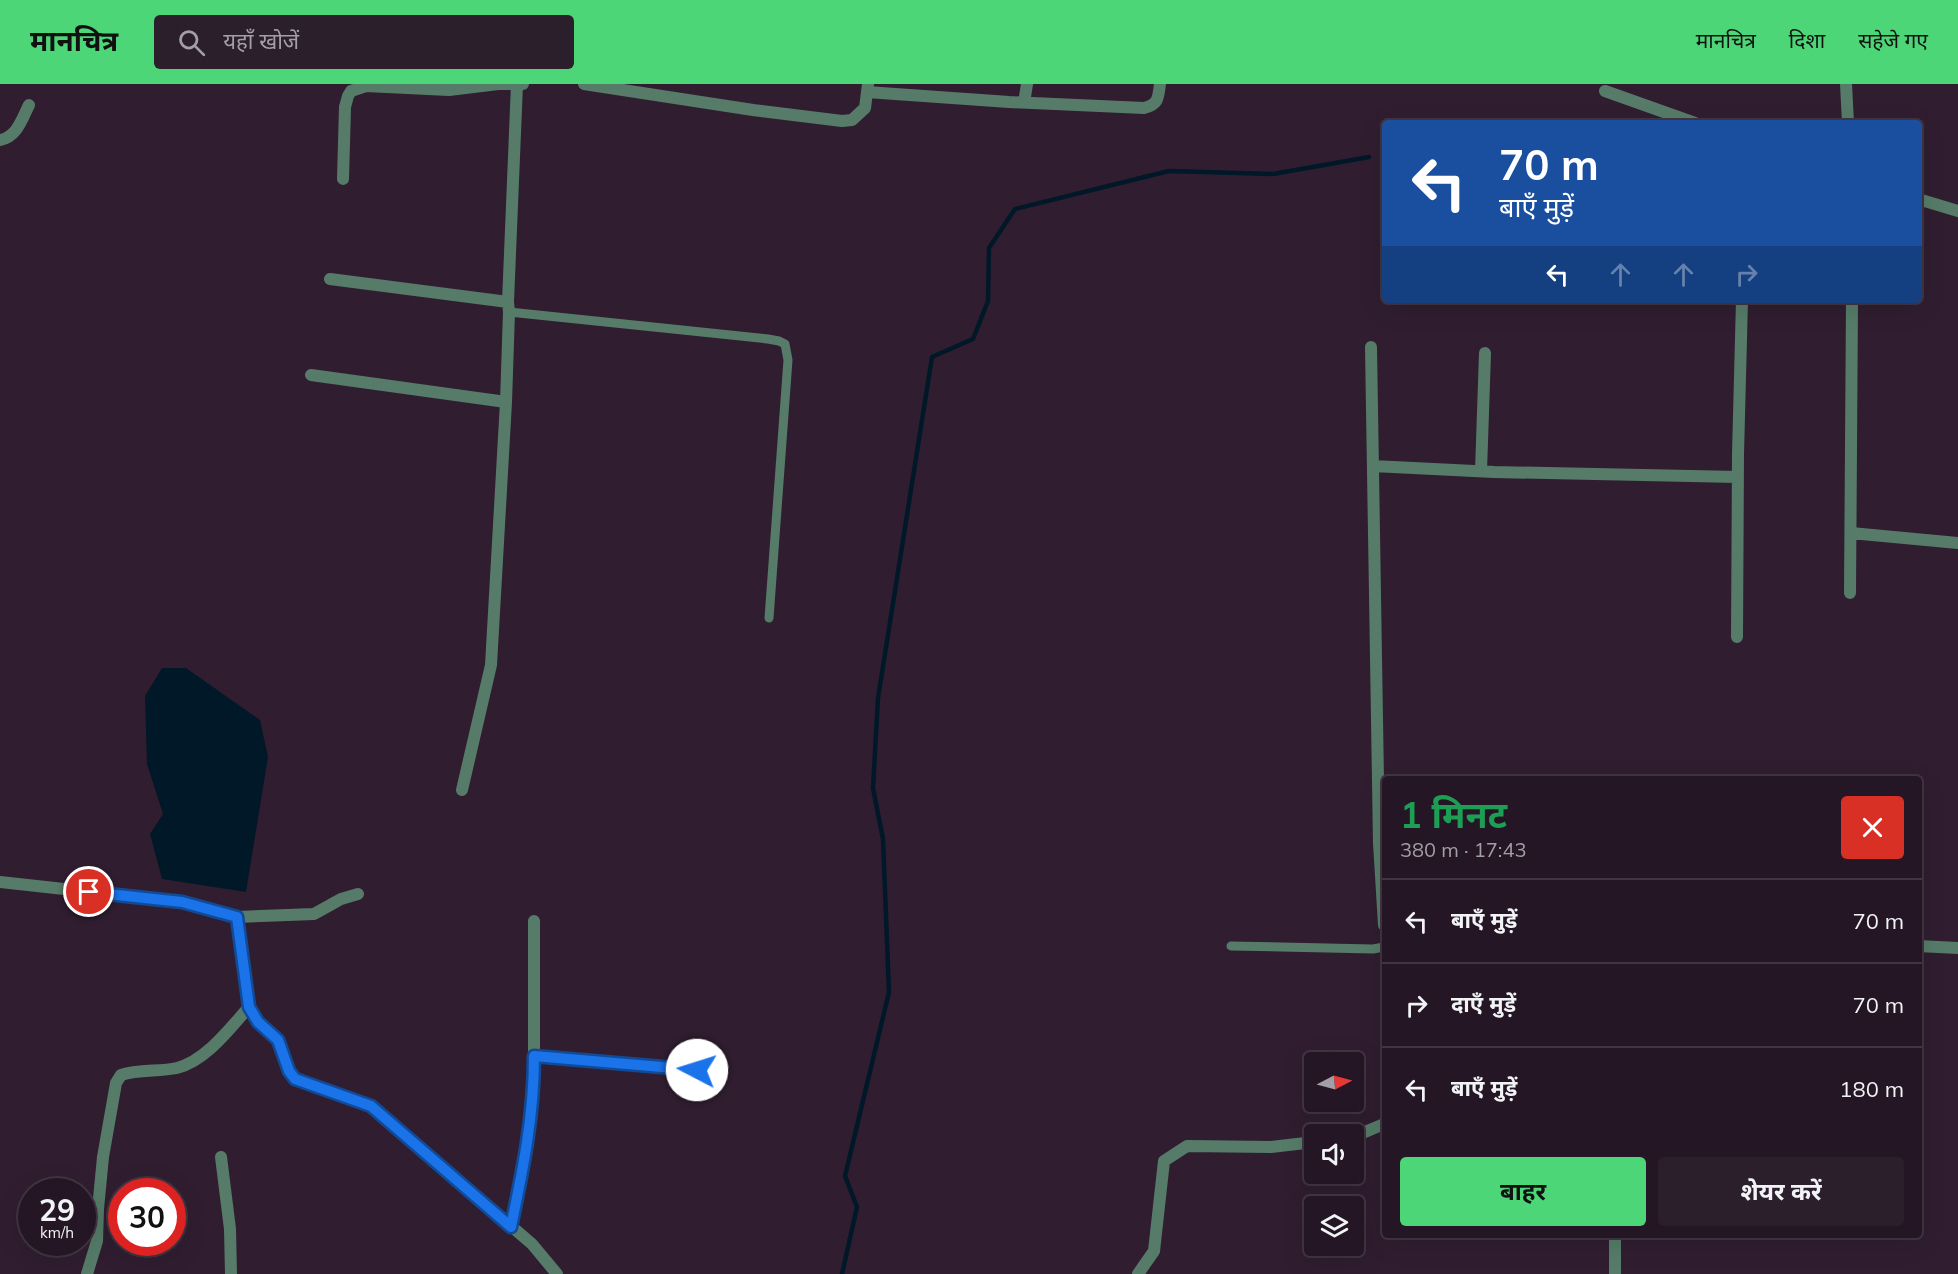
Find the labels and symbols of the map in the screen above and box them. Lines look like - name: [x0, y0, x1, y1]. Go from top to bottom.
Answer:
- pin: [63, 866, 114, 917]
- position arrow: [665, 1038, 729, 1102]
- north arrow: [1304, 1052, 1364, 1112]
- speed limit sign: 30: [108, 1178, 186, 1256]

